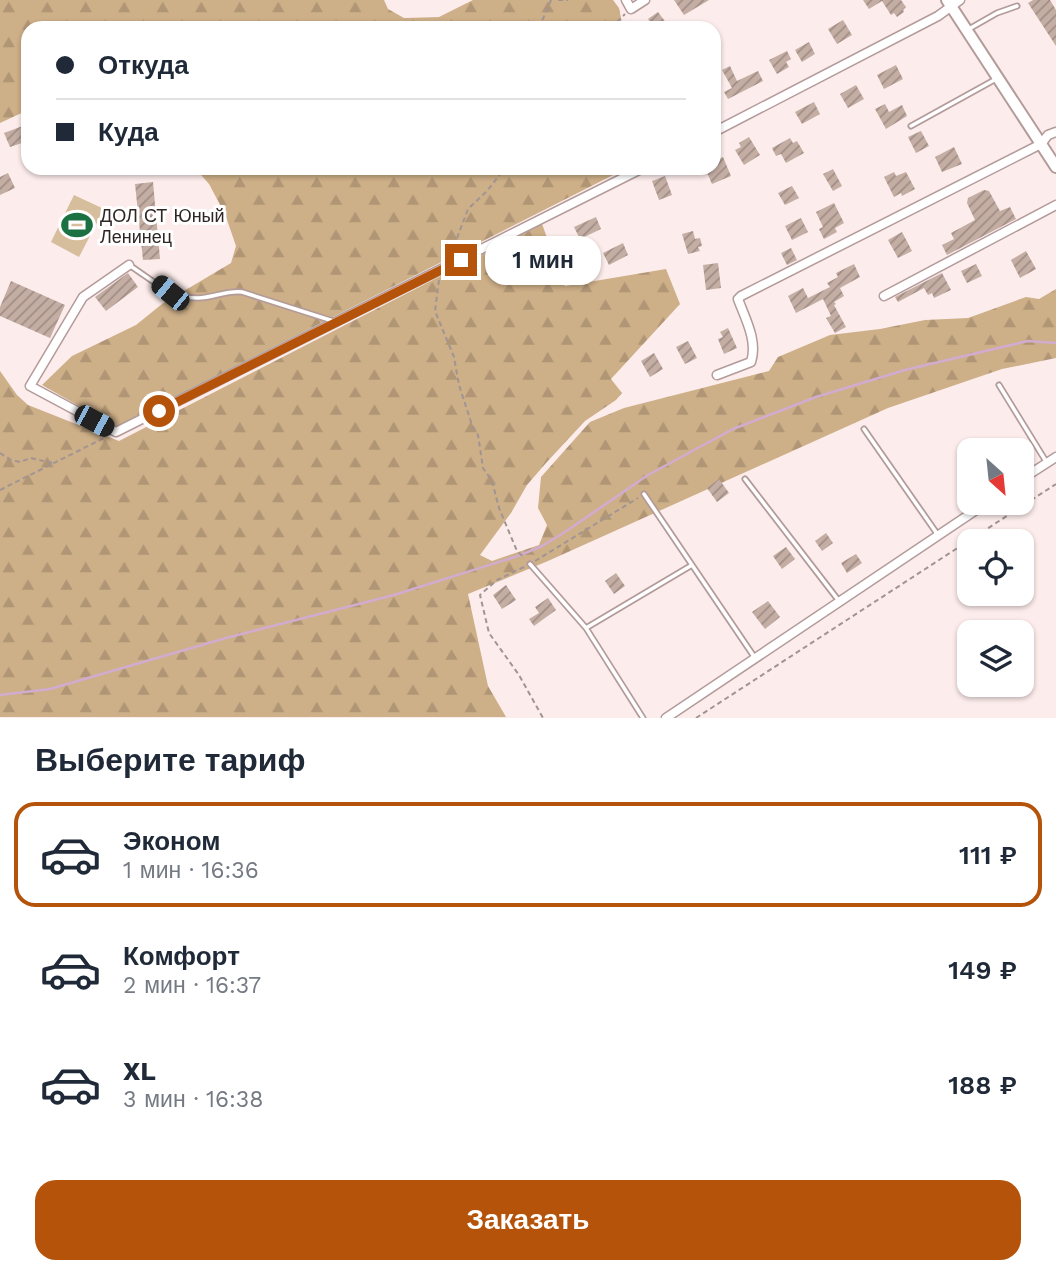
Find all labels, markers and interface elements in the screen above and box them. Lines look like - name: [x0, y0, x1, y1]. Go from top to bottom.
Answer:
- text: Откуда: [98, 50, 189, 80]
- text: Куда: [98, 117, 159, 147]
- place label: ДОЛ СТ Юный Ленинец: [100, 205, 225, 247]
- sports icon: ДОЛ СТ Юный Ленинец: [60, 208, 94, 242]
- callout: 1 мин: [486, 236, 601, 284]
- route end: [445, 244, 477, 276]
- text: 1 мин: [512, 247, 574, 274]
- car: [148, 272, 193, 314]
- route start: [143, 395, 175, 427]
- car: [71, 402, 118, 440]
- north arrow: [957, 438, 1034, 514]
- map controls: [957, 438, 1034, 697]
- button: locate: [957, 529, 1034, 606]
- button: layers: [957, 620, 1034, 697]
- text: Выберите тариф: [35, 741, 306, 779]
- icon: car: [39, 823, 102, 886]
- text: Эконом: [123, 826, 221, 856]
- text: 111 ₽: [959, 840, 1017, 870]
- text: 1 мин · 16:36: [123, 857, 259, 884]
- icon: car: [39, 938, 102, 1001]
- text: Комфорт: [123, 941, 240, 971]
- text: 149 ₽: [948, 955, 1017, 985]
- text: 2 мин · 16:37: [123, 972, 261, 999]
- icon: car: [39, 1053, 102, 1116]
- text: XL: [123, 1056, 156, 1086]
- text: 188 ₽: [948, 1070, 1017, 1100]
- text: 3 мин · 16:38: [123, 1086, 263, 1113]
- button: Заказать: [35, 1180, 1021, 1260]

